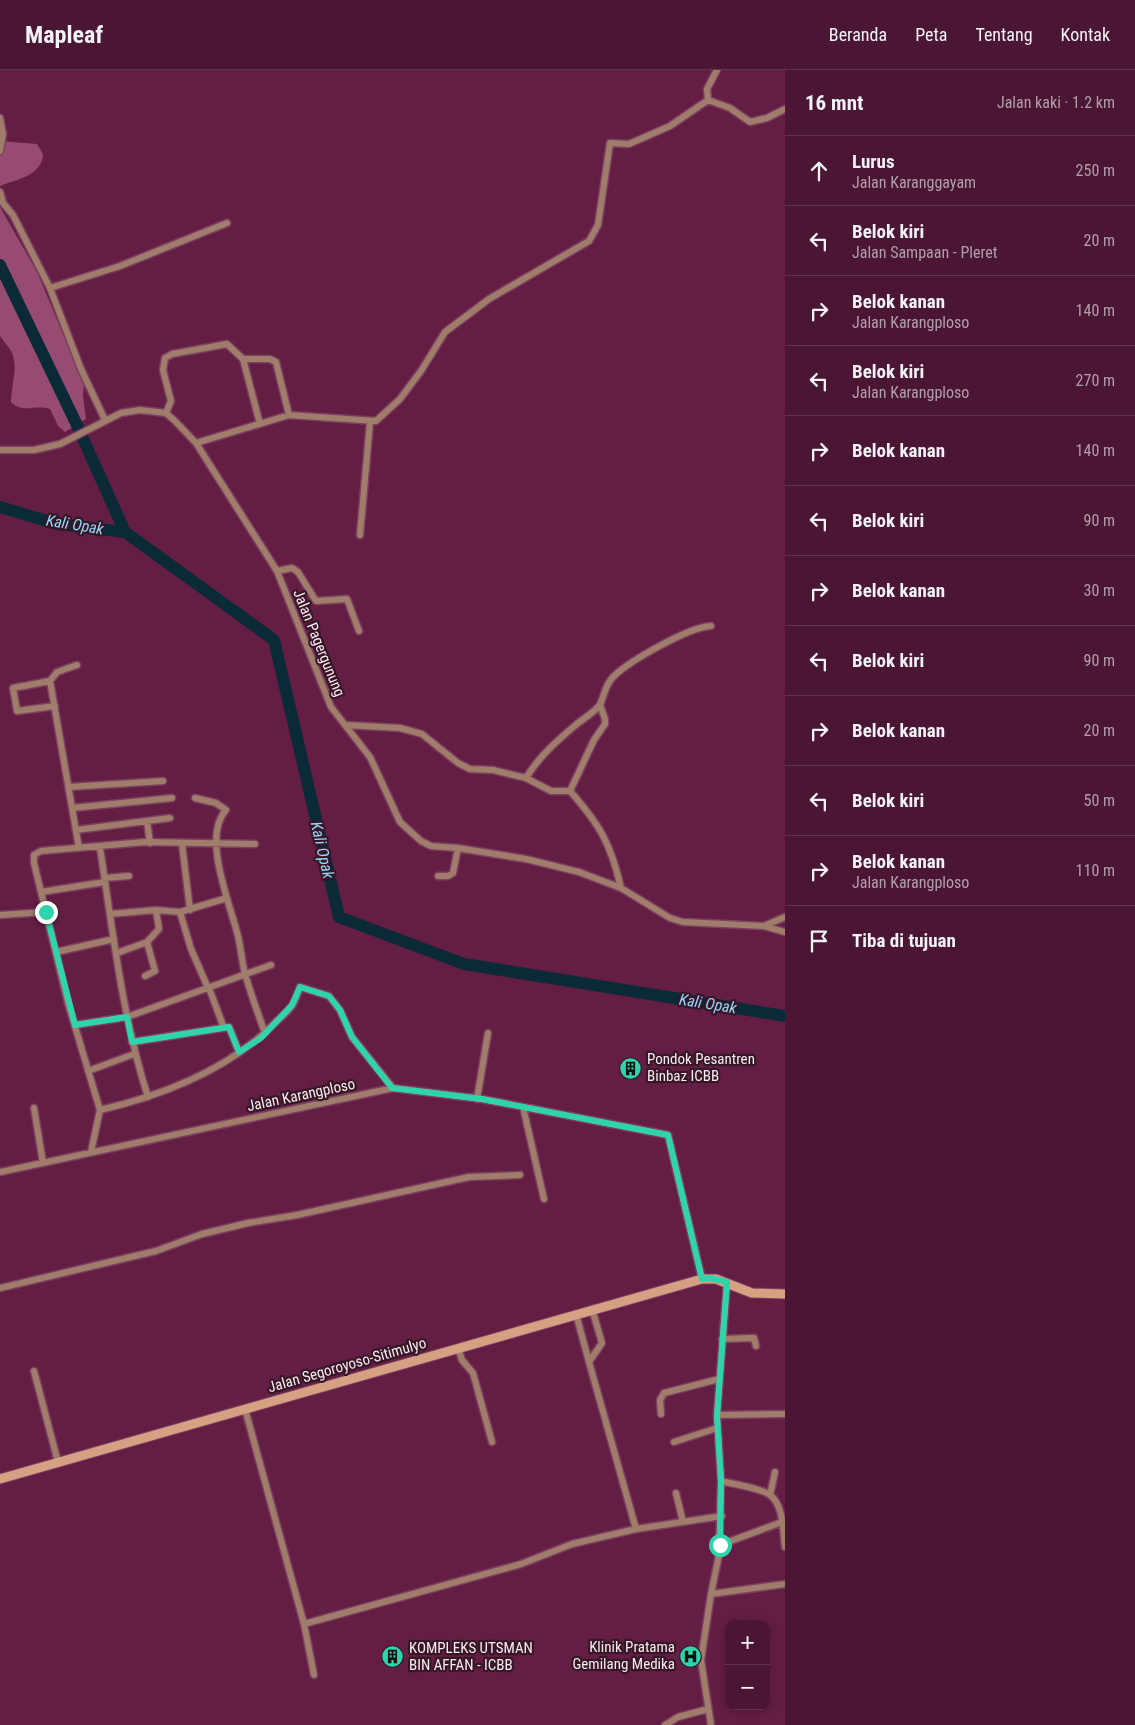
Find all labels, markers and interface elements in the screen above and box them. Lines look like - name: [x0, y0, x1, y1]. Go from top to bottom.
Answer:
- text: Mapleaf: [25, 21, 103, 49]
- text: Beranda: [829, 24, 887, 45]
- text: Peta: [915, 24, 947, 45]
- text: Tentang: [975, 24, 1033, 45]
- text: Kontak: [1061, 24, 1110, 45]
- text: 16 mnt: [805, 91, 863, 115]
- text: Jalan kaki · 1.2 km: [997, 93, 1115, 112]
- text: Lurus: [852, 150, 895, 173]
- icon: ahead: [805, 157, 833, 185]
- text: 250 m: [1076, 161, 1115, 180]
- text: Jalan Karanggayam: [852, 173, 976, 192]
- text: Belok kiri: [852, 220, 924, 243]
- icon: left: [805, 227, 833, 255]
- text: 20 m: [1083, 231, 1115, 250]
- text: Jalan Sampaan - Pleret: [852, 243, 997, 262]
- text: Belok kanan: [852, 290, 945, 313]
- icon: right: [805, 297, 833, 325]
- text: 140 m: [1076, 301, 1115, 320]
- text: Jalan Karangploso: [852, 313, 969, 332]
- text: Belok kiri: [852, 360, 924, 383]
- icon: left: [805, 367, 833, 395]
- text: 270 m: [1076, 371, 1115, 390]
- text: Jalan Karangploso: [852, 383, 969, 402]
- icon: right: [805, 437, 833, 465]
- text: Belok kanan: [852, 439, 945, 462]
- text: 140 m: [1076, 441, 1115, 460]
- icon: left: [805, 507, 833, 535]
- text: Belok kiri: [852, 509, 924, 532]
- water label: Kali Opak: [45, 511, 106, 539]
- text: 90 m: [1083, 511, 1115, 530]
- icon: right: [805, 577, 833, 605]
- text: Belok kanan: [852, 579, 945, 602]
- text: 30 m: [1083, 581, 1115, 600]
- street label: Jalan Pagergunung: [289, 587, 349, 699]
- icon: left: [805, 647, 833, 675]
- text: Belok kiri: [852, 649, 924, 672]
- text: 90 m: [1083, 651, 1115, 670]
- icon: right: [805, 717, 833, 745]
- text: Belok kanan: [852, 719, 945, 742]
- text: 20 m: [1083, 721, 1115, 740]
- icon: left: [805, 787, 833, 815]
- text: Belok kiri: [852, 789, 924, 812]
- text: 50 m: [1083, 791, 1115, 810]
- water label: Kali Opak: [307, 820, 339, 882]
- text: Belok kanan: [852, 850, 945, 873]
- icon: right: [805, 857, 833, 885]
- text: 110 m: [1076, 861, 1115, 880]
- text: Jalan Karangploso: [852, 873, 969, 892]
- route end: [35, 901, 58, 924]
- icon: arrive: [805, 927, 833, 955]
- text: Tiba di tujuan: [852, 929, 956, 952]
- water label: Kali Opak: [678, 990, 739, 1018]
- place label: Pondok Pesantren Binbaz ICBB: [647, 1050, 755, 1085]
- building icon: Pondok Pesantren Binbaz ICBB: [619, 1056, 643, 1080]
- street label: Jalan Karangploso: [245, 1075, 357, 1115]
- street label: Jalan Segoroyoso-Sitimulyo: [266, 1334, 428, 1396]
- route start: [709, 1534, 732, 1557]
- map controls: [725, 1620, 770, 1710]
- button: +: [725, 1620, 770, 1665]
- place label: Klinik Pratama Gemilang Medika: [572, 1638, 675, 1673]
- place label: KOMPLEKS UTSMAN BIN AFFAN - ICBB: [409, 1639, 533, 1674]
- hospital icon: Klinik Pratama Gemilang Medika: [679, 1644, 703, 1668]
- building icon: KOMPLEKS UTSMAN BIN AFFAN - ICBB: [381, 1645, 405, 1669]
- button: −: [725, 1665, 770, 1710]

